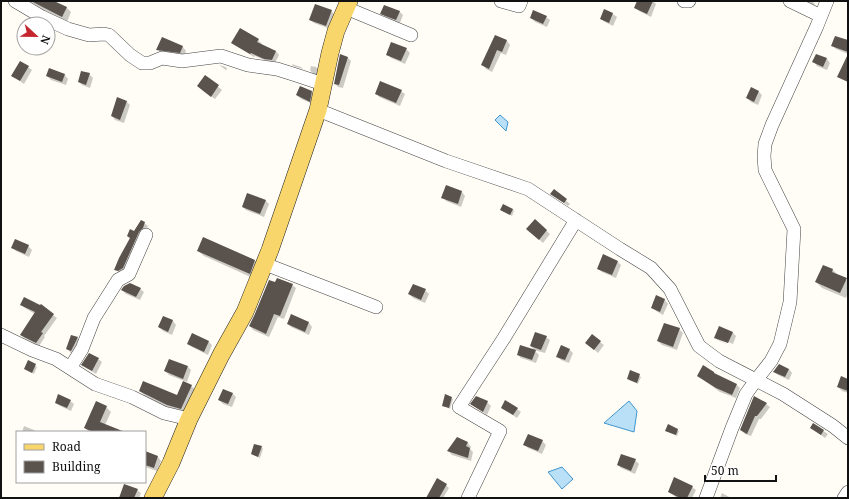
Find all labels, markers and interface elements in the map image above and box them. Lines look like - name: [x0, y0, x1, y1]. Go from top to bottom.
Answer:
- north arrow: [16, 16, 56, 56]
- text: N: [37, 33, 54, 47]
- legend: [16, 431, 146, 483]
- text: Road: [52, 438, 82, 455]
- scale bar: [705, 457, 776, 483]
- text: Building: [52, 458, 101, 475]
- text: 50 m: [711, 462, 739, 479]

